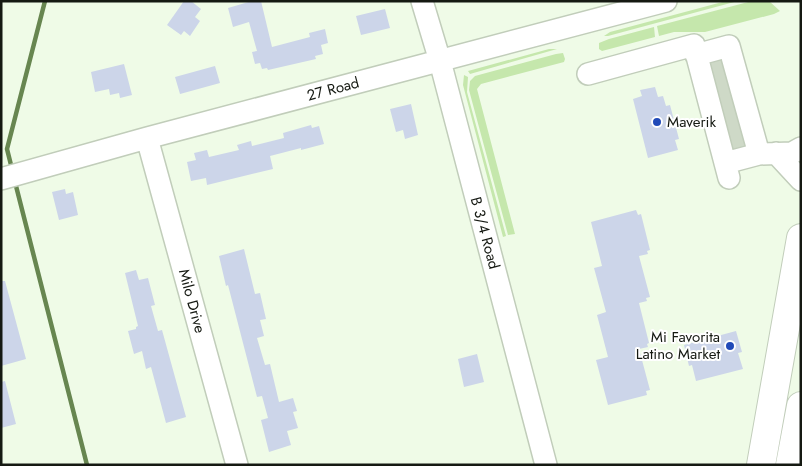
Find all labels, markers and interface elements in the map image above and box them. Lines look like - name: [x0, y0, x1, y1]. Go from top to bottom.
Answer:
- street label: 27 Road: [304, 71, 362, 107]
- place label: Maverik: [667, 111, 716, 133]
- marker: Maverik: [651, 116, 663, 128]
- street label: B 3/4 Road: [465, 194, 505, 272]
- street label: Milo Drive: [173, 266, 211, 336]
- place label: Mi Favorita Latino Market: [636, 326, 720, 365]
- marker: Mi Favorita Latino Market: [724, 340, 736, 352]

